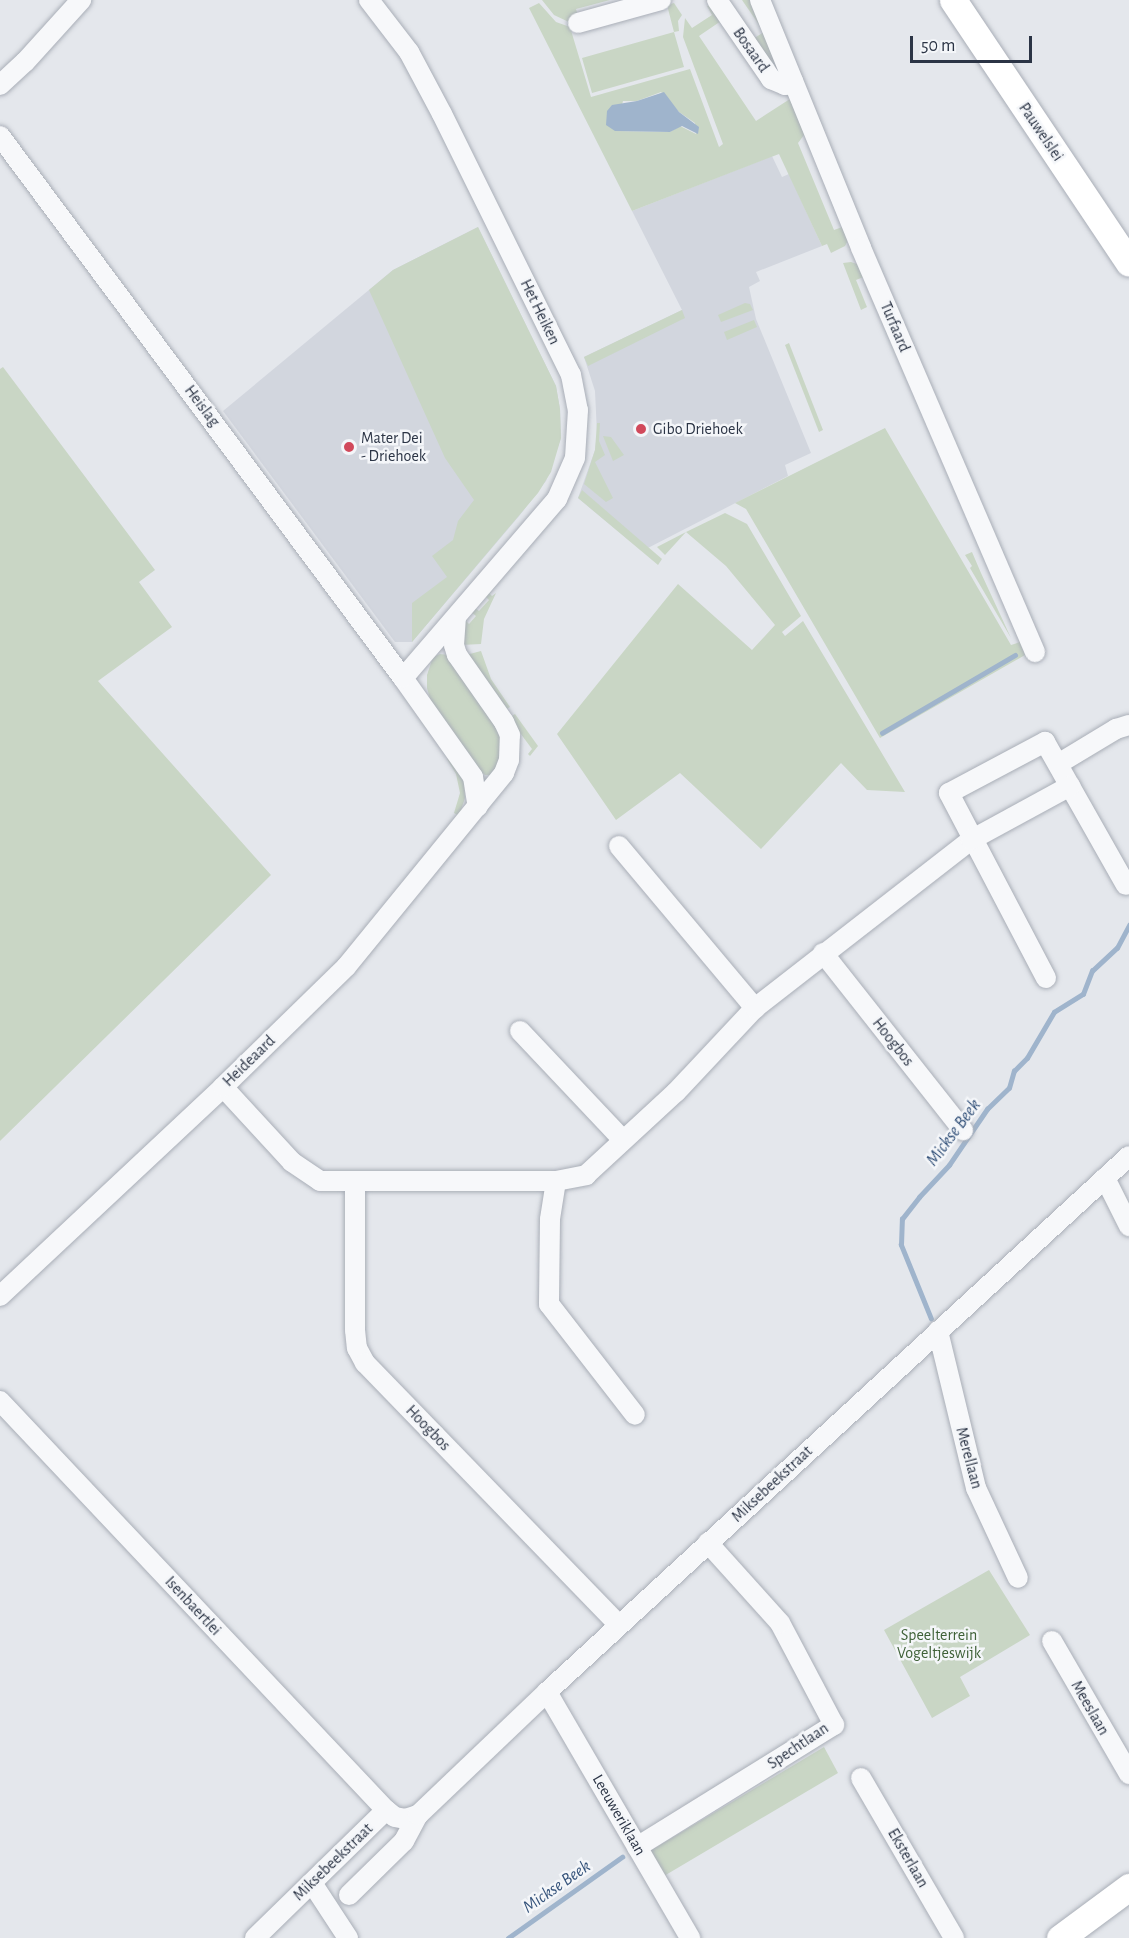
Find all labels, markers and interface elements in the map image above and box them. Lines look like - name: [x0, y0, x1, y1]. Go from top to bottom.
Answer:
- street label: Bosaard: [729, 24, 773, 76]
- scale bar: [913, 24, 1034, 62]
- text: 50 m: [921, 37, 955, 55]
- street label: Pauwelslei: [1015, 99, 1067, 165]
- street label: Het Heiken: [516, 276, 564, 348]
- street label: Turfaard: [876, 299, 914, 355]
- street label: Heislag: [180, 381, 224, 431]
- place label: Gibo Driehoek: [653, 419, 743, 439]
- marker: Gibo Driehoek: [634, 422, 648, 436]
- place label: Mater Dei - Driehoek: [361, 428, 426, 466]
- marker: Mater Dei - Driehoek: [342, 440, 356, 454]
- street label: Hoogbos: [868, 1014, 918, 1070]
- street label: Heideaard: [219, 1031, 279, 1091]
- water label: Mickse Beek: [922, 1095, 986, 1171]
- street label: Hoogbos: [402, 1401, 454, 1455]
- street label: Merellaan: [952, 1425, 986, 1491]
- street label: Miksebeekstraat: [728, 1442, 816, 1526]
- street label: Isenbaertlei: [161, 1572, 225, 1640]
- park label: Speelterrein Vogeltjeswijk: [897, 1625, 981, 1663]
- street label: Meeslaan: [1067, 1677, 1113, 1739]
- street label: Spechtlaan: [764, 1719, 832, 1773]
- street label: Leeuweriklaan: [588, 1771, 650, 1859]
- street label: Miksebeekstraat: [289, 1819, 377, 1905]
- street label: Eksterlaan: [883, 1825, 933, 1891]
- water label: Mickse Beek: [519, 1856, 595, 1918]

